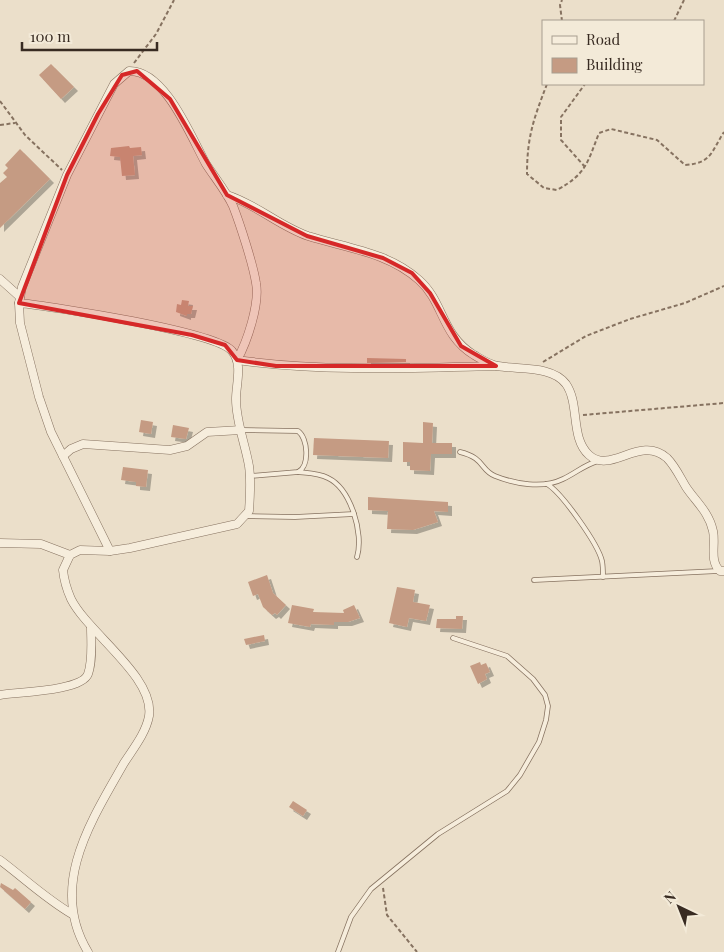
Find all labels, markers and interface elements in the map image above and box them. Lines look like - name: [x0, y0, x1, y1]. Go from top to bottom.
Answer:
- scale bar: [22, 20, 158, 52]
- legend: [542, 20, 704, 85]
- text: 100 m: [30, 26, 71, 46]
- text: Road: [586, 29, 620, 49]
- text: Building: [586, 54, 643, 74]
- north arrow: [654, 882, 704, 932]
- text: N: [660, 887, 680, 908]

